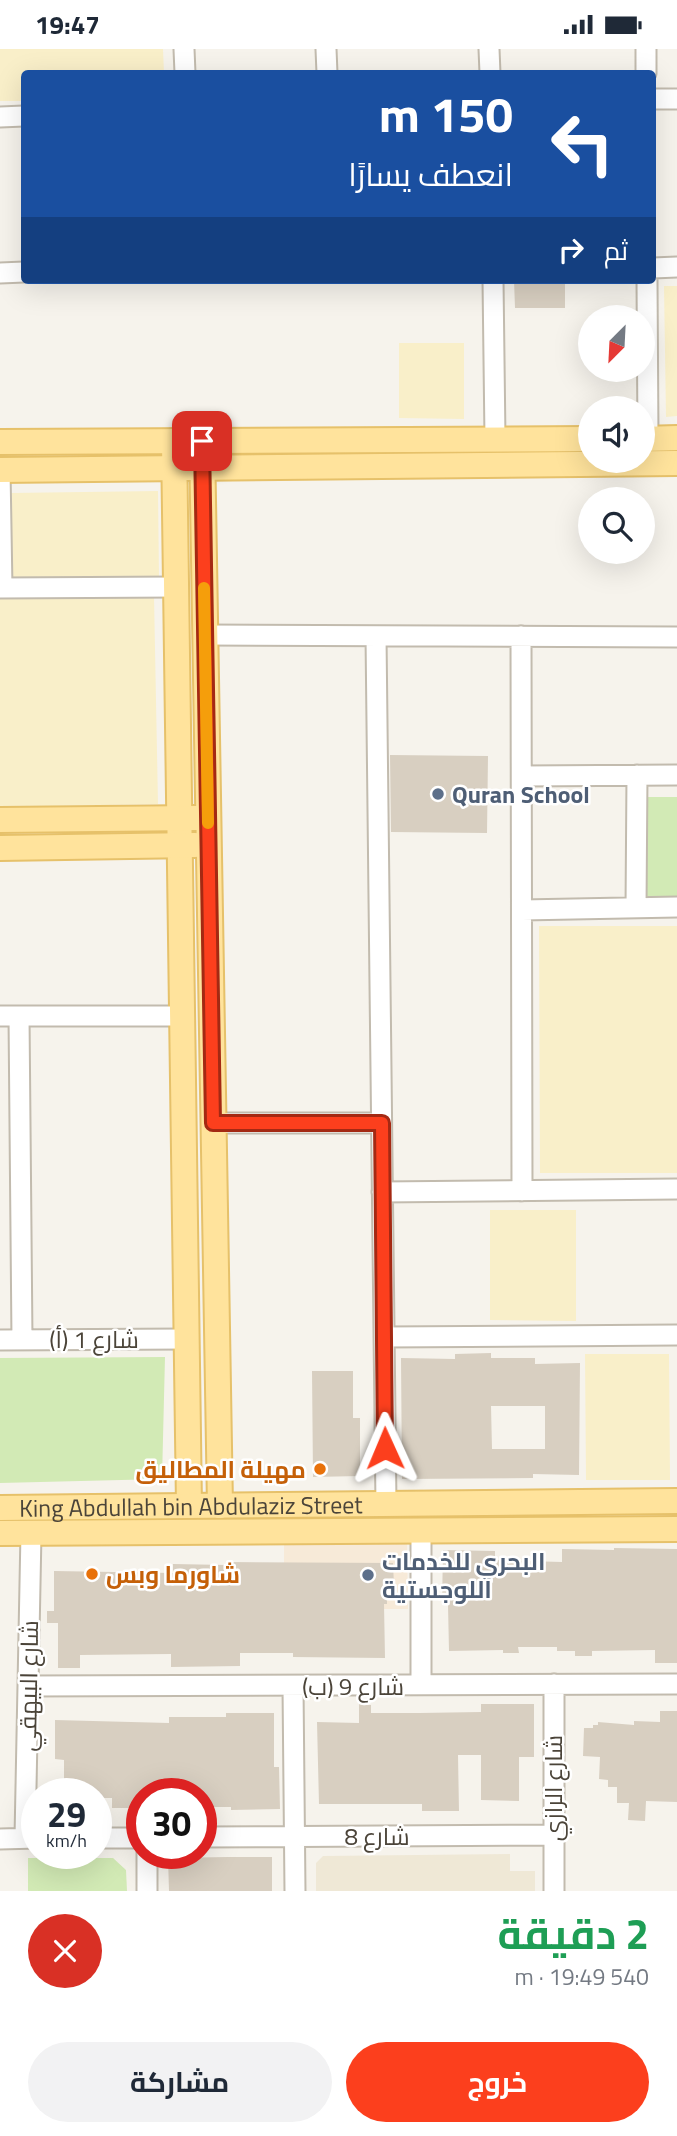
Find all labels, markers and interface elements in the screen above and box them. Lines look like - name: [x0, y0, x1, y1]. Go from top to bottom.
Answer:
- text: 19:47: [35, 5, 100, 44]
- text: 150 m: [379, 76, 513, 151]
- icon: left: [537, 98, 628, 189]
- text: انعطف يسارًا: [348, 150, 513, 198]
- icon: right: [552, 231, 590, 269]
- text: ثم: [604, 231, 628, 270]
- north arrow: [578, 305, 654, 381]
- map controls: [578, 305, 655, 564]
- button: sound: [578, 396, 655, 473]
- pin: [172, 411, 232, 471]
- icon: arrive: [183, 422, 221, 460]
- button: search: [578, 487, 655, 564]
- place label: Quran School: [452, 776, 590, 812]
- marker: Quran School: [430, 786, 446, 802]
- street label: شارع 1 (أ): [49, 1321, 139, 1357]
- position arrow: [348, 1411, 422, 1485]
- place label: مهيلة المطاليق: [136, 1451, 306, 1487]
- marker: مهيلة المطاليق: [312, 1461, 328, 1477]
- street label: King Abdullah bin Abdulaziz Street: [19, 1486, 363, 1526]
- place label: البحري للخدمات اللوجستية: [382, 1543, 545, 1607]
- place label: شاورما وبس: [106, 1556, 240, 1592]
- marker: شاورما وبس: [84, 1566, 100, 1582]
- marker: البحري للخدمات اللوجستية: [360, 1567, 376, 1583]
- street label: شارع البيهقي: [9, 1620, 49, 1752]
- street label: شارع 9 (ب): [302, 1668, 404, 1704]
- street label: شارع الرازي: [535, 1735, 572, 1841]
- speed limit sign: 30: [126, 1778, 217, 1869]
- text: 29: [47, 1787, 86, 1841]
- street label: شارع 8: [344, 1818, 410, 1854]
- text: km/h: [46, 1827, 87, 1854]
- text: 2 دقيقة: [497, 1901, 649, 1965]
- button: close: [28, 1914, 102, 1988]
- text: 540 m · 19:49: [514, 1959, 649, 1994]
- button: مشاركة: [28, 2042, 332, 2122]
- button: خروج: [346, 2042, 649, 2122]

